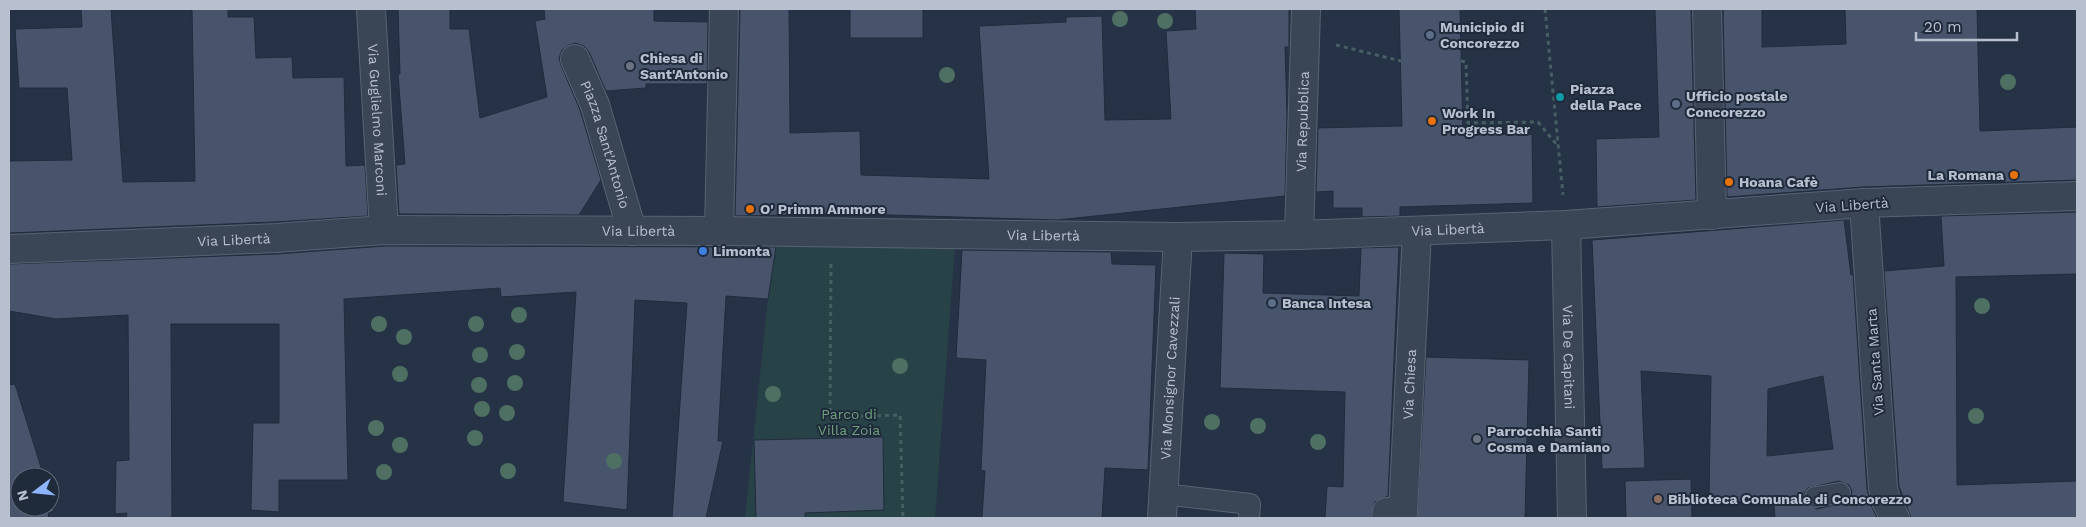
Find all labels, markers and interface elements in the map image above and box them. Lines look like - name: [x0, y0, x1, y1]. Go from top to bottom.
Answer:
- scale bar: [1916, 10, 2017, 42]
- text: 20 m: [1924, 18, 1962, 36]
- place label: Municipio di Concorezzo: [1440, 19, 1524, 51]
- marker: Municipio di Concorezzo: [1424, 29, 1436, 41]
- street label: Via Guglielmo Marconi: [365, 43, 390, 196]
- place label: Chiesa di Sant'Antonio: [640, 50, 728, 82]
- marker: Chiesa di Sant'Antonio: [624, 60, 636, 72]
- street label: Via Repubblica: [1293, 71, 1312, 172]
- street label: Piazza Sant'Antonio: [577, 78, 633, 211]
- place label: Piazza della Pace: [1570, 81, 1642, 113]
- place label: Ufficio postale Concorezzo: [1686, 88, 1788, 120]
- marker: Piazza della Pace: [1554, 91, 1566, 103]
- marker: Ufficio postale Concorezzo: [1670, 98, 1682, 110]
- place label: Work In Progress Bar: [1442, 105, 1530, 137]
- marker: Work In Progress Bar: [1426, 115, 1438, 127]
- place label: La Romana: [1928, 167, 2005, 183]
- marker: La Romana: [2008, 169, 2020, 181]
- place label: Hoana Cafè: [1739, 174, 1818, 190]
- marker: Hoana Cafè: [1723, 176, 1735, 188]
- street label: Via Libertà: [1815, 194, 1889, 216]
- place label: O' Primm Ammore: [760, 201, 886, 217]
- marker: O' Primm Ammore: [744, 203, 756, 215]
- street label: Via Libertà: [1411, 220, 1485, 239]
- street label: Via Libertà: [602, 223, 675, 239]
- street label: Via Libertà: [1007, 227, 1080, 244]
- street label: Via Libertà: [197, 230, 271, 249]
- place label: Limonta: [713, 243, 771, 259]
- marker: Limonta: [697, 245, 709, 257]
- place label: Banca Intesa: [1282, 295, 1372, 311]
- street label: Via Monsignor Cavezzali: [1157, 296, 1183, 460]
- marker: Banca Intesa: [1266, 297, 1278, 309]
- street label: Via De Capitani: [1560, 305, 1578, 409]
- street label: Via Santa Marta: [1863, 308, 1887, 416]
- street label: Via Chiesa: [1400, 349, 1419, 420]
- park label: Parco di Villa Zoia: [818, 406, 880, 438]
- place label: Parrocchia Santi Cosma e Damiano: [1487, 423, 1610, 455]
- marker: Parrocchia Santi Cosma e Damiano: [1471, 433, 1483, 445]
- north arrow: [10, 467, 60, 517]
- text: N: [13, 488, 32, 503]
- place label: Biblioteca Comunale di Concorezzo: [1668, 491, 1911, 507]
- marker: Biblioteca Comunale di Concorezzo: [1652, 493, 1664, 505]

